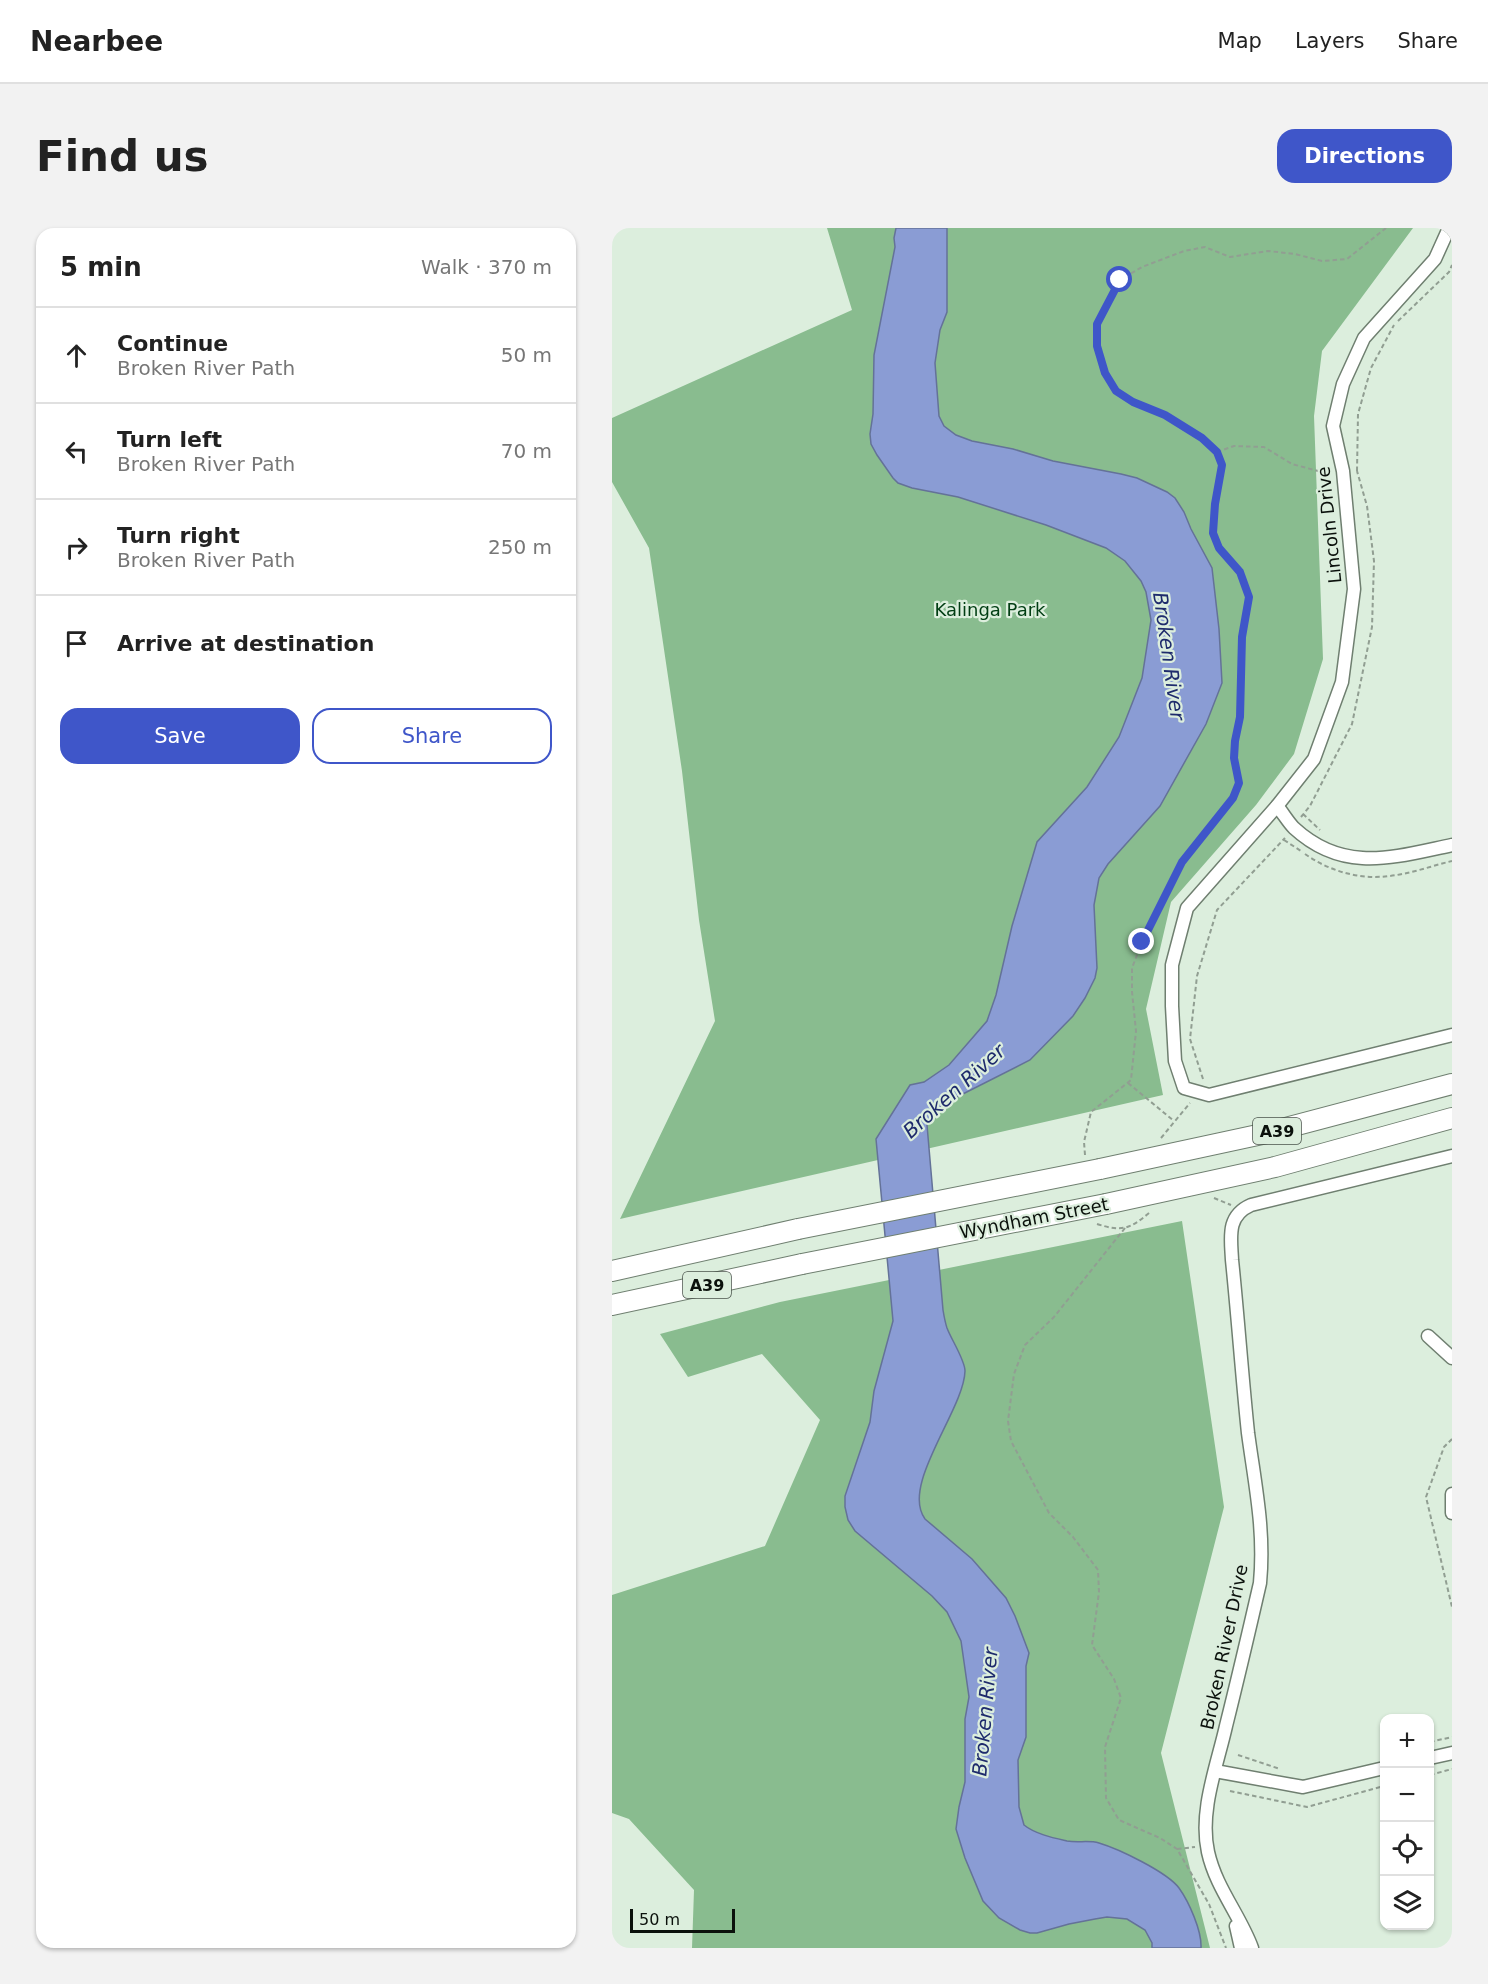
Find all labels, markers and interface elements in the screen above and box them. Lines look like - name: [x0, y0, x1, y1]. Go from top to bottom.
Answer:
- text: Nearbee: [30, 25, 163, 58]
- text: Map: [1218, 29, 1262, 53]
- text: Layers: [1295, 29, 1364, 53]
- text: Share: [1397, 29, 1458, 53]
- button: Directions: [1277, 129, 1452, 183]
- text: Find us: [36, 132, 209, 181]
- text: 5 min: [60, 252, 142, 282]
- text: Walk · 370 m: [421, 255, 552, 279]
- route start: [1106, 266, 1132, 292]
- text: Continue: [117, 331, 228, 356]
- icon: ahead: [60, 339, 93, 372]
- text: 50 m: [501, 343, 552, 367]
- text: Broken River Path: [117, 356, 295, 380]
- text: Turn left: [117, 427, 222, 452]
- icon: left: [60, 435, 93, 468]
- text: 70 m: [501, 439, 552, 463]
- text: Broken River Path: [117, 452, 295, 476]
- street label: Lincoln Drive: [1312, 465, 1346, 585]
- text: Turn right: [117, 523, 240, 548]
- icon: right: [60, 531, 93, 564]
- text: 250 m: [488, 535, 552, 559]
- text: Broken River Path: [117, 548, 295, 572]
- water label: Broken River: [1148, 590, 1190, 723]
- park label: Kalinga Park: [934, 599, 1046, 620]
- icon: arrive: [60, 627, 93, 660]
- text: Arrive at destination: [117, 631, 374, 656]
- button: Save: [60, 708, 300, 764]
- button: Share: [312, 708, 552, 764]
- route end: [1128, 928, 1154, 954]
- water label: Broken River: [898, 1038, 1011, 1143]
- road number: A39: [1253, 1118, 1301, 1144]
- street label: Wyndham Street: [958, 1193, 1110, 1243]
- road number: A39: [683, 1272, 731, 1298]
- street label: Broken River Drive: [1196, 1562, 1252, 1732]
- water label: Broken River: [967, 1645, 1003, 1777]
- map controls: [1380, 1714, 1434, 1930]
- button: +: [1380, 1714, 1434, 1768]
- button: −: [1380, 1768, 1434, 1822]
- button: locate: [1380, 1822, 1434, 1876]
- button: layers: [1380, 1876, 1434, 1930]
- scale bar: [630, 1906, 735, 1934]
- text: 50 m: [639, 1910, 680, 1929]

